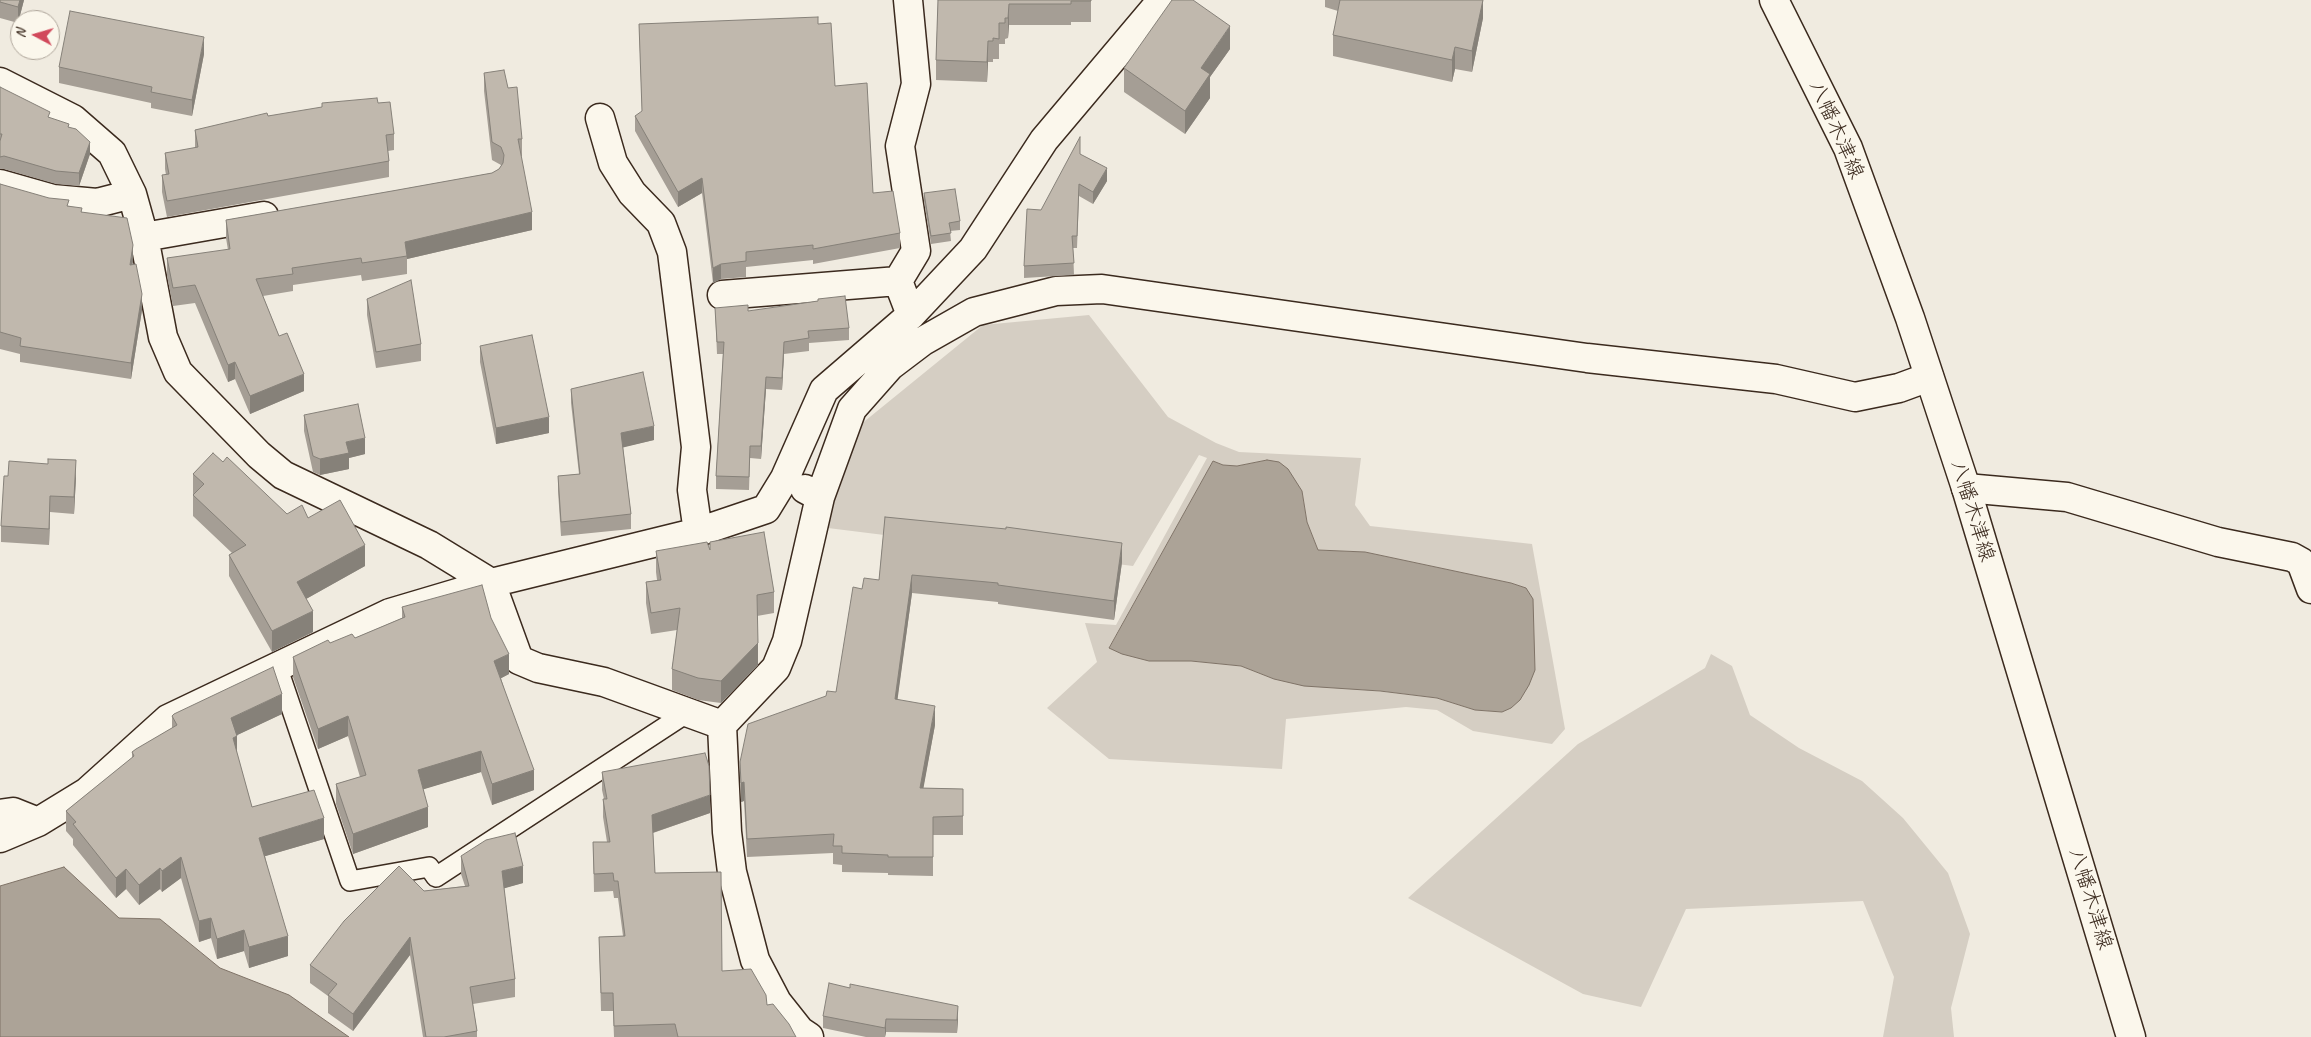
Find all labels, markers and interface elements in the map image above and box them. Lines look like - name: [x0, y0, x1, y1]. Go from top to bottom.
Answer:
- north arrow: [10, 10, 60, 60]
- text: N: [12, 28, 29, 39]
- street label: 八幡木津線: [1803, 77, 1869, 183]
- street label: 八幡木津線: [1945, 457, 1999, 565]
- street label: 八幡木津線: [2063, 845, 2117, 953]

